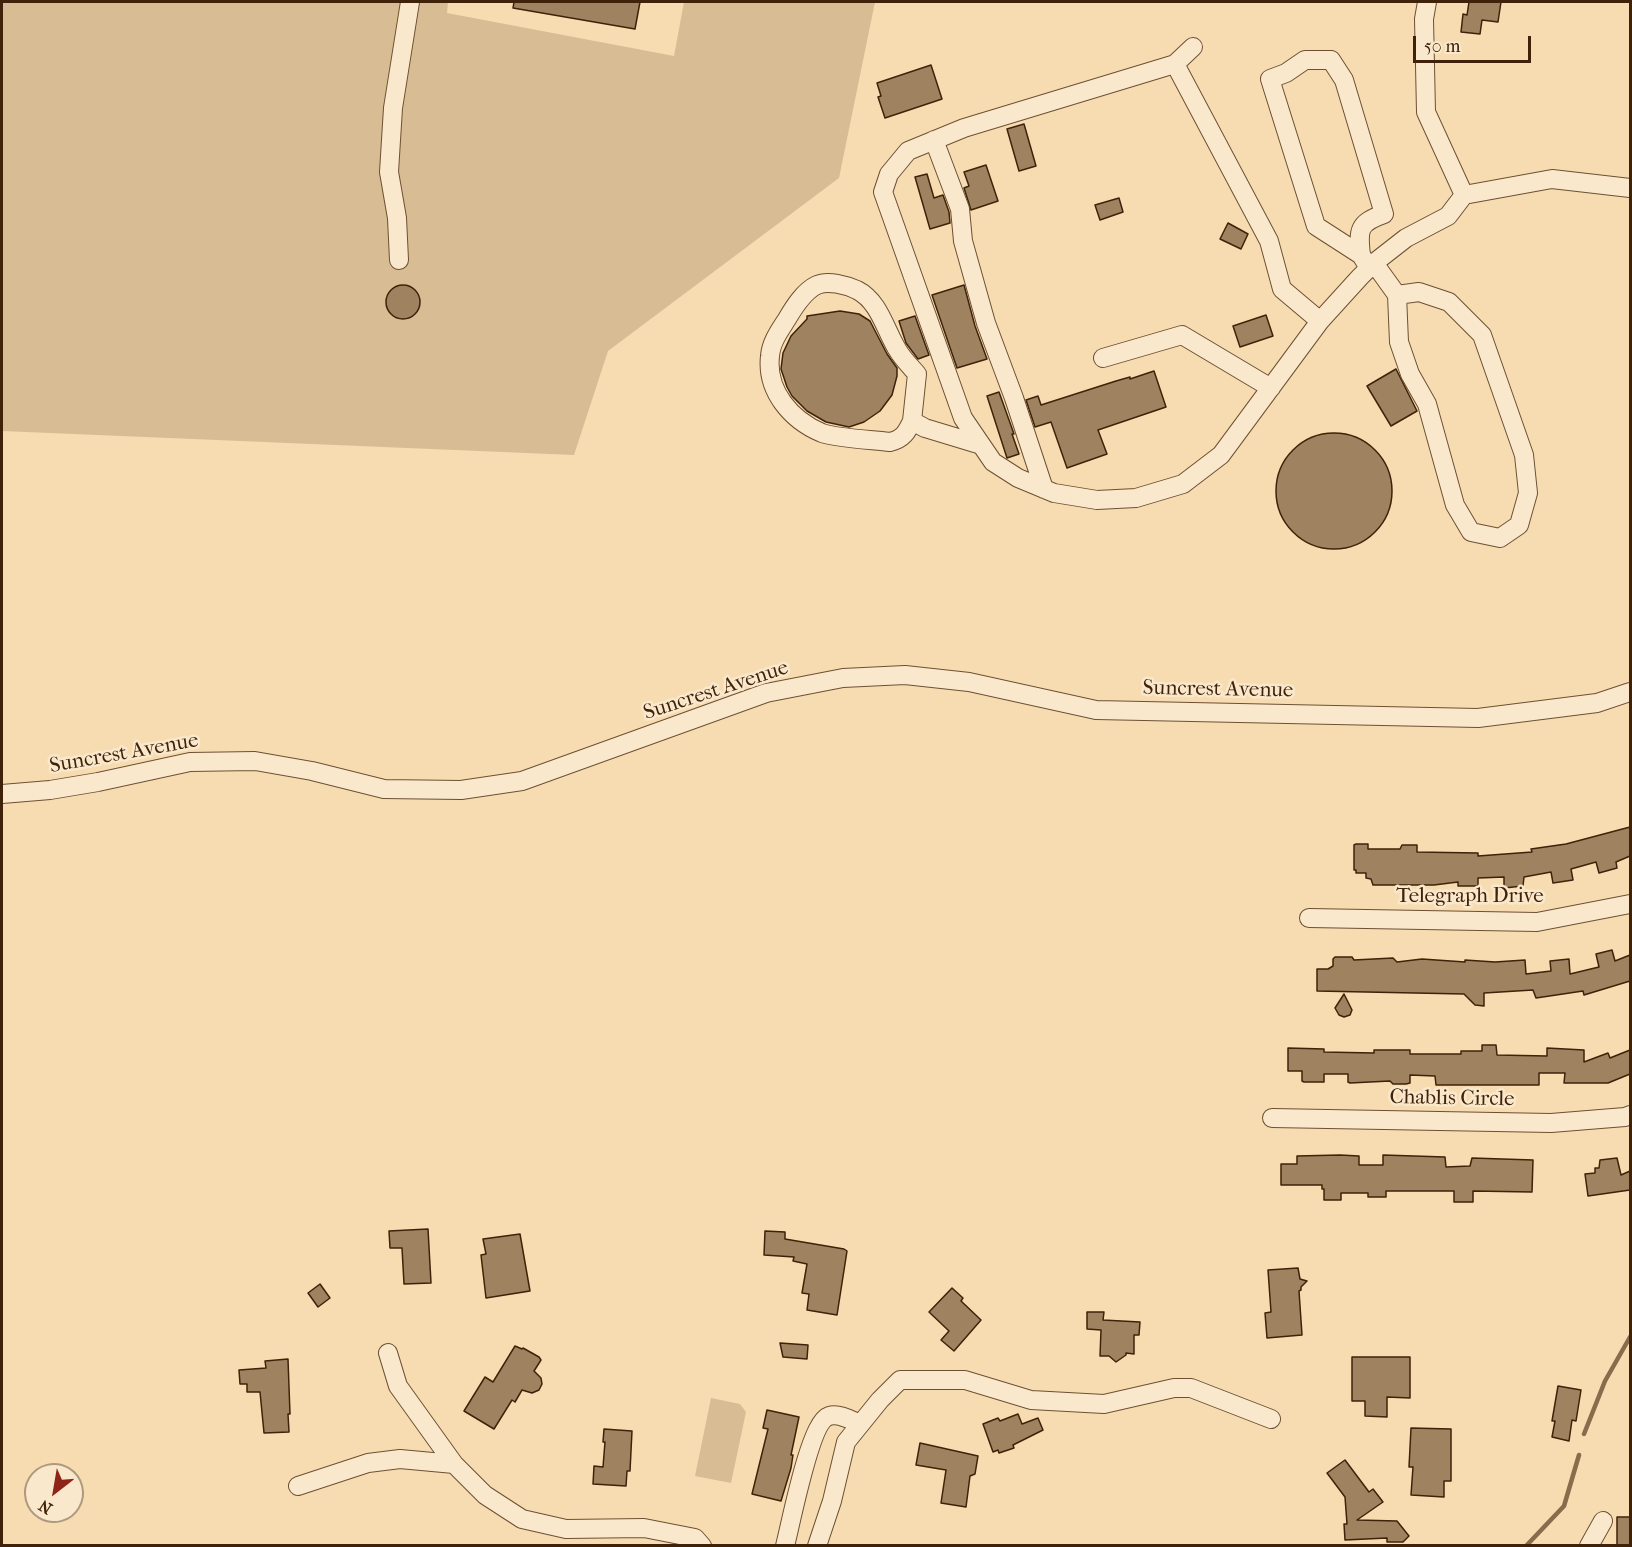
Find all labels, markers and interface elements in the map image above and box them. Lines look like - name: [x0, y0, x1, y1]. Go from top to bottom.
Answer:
- scale bar: [1416, 24, 1534, 62]
- text: 50 m: [1424, 36, 1460, 57]
- street label: Suncrest Avenue: [640, 656, 792, 726]
- street label: Suncrest Avenue: [1142, 676, 1294, 704]
- street label: Suncrest Avenue: [48, 729, 200, 779]
- street label: Telegraph Drive: [1396, 884, 1544, 910]
- street label: Chablis Circle: [1389, 1085, 1515, 1113]
- north arrow: [24, 1463, 84, 1523]
- text: N: [35, 1496, 56, 1518]

